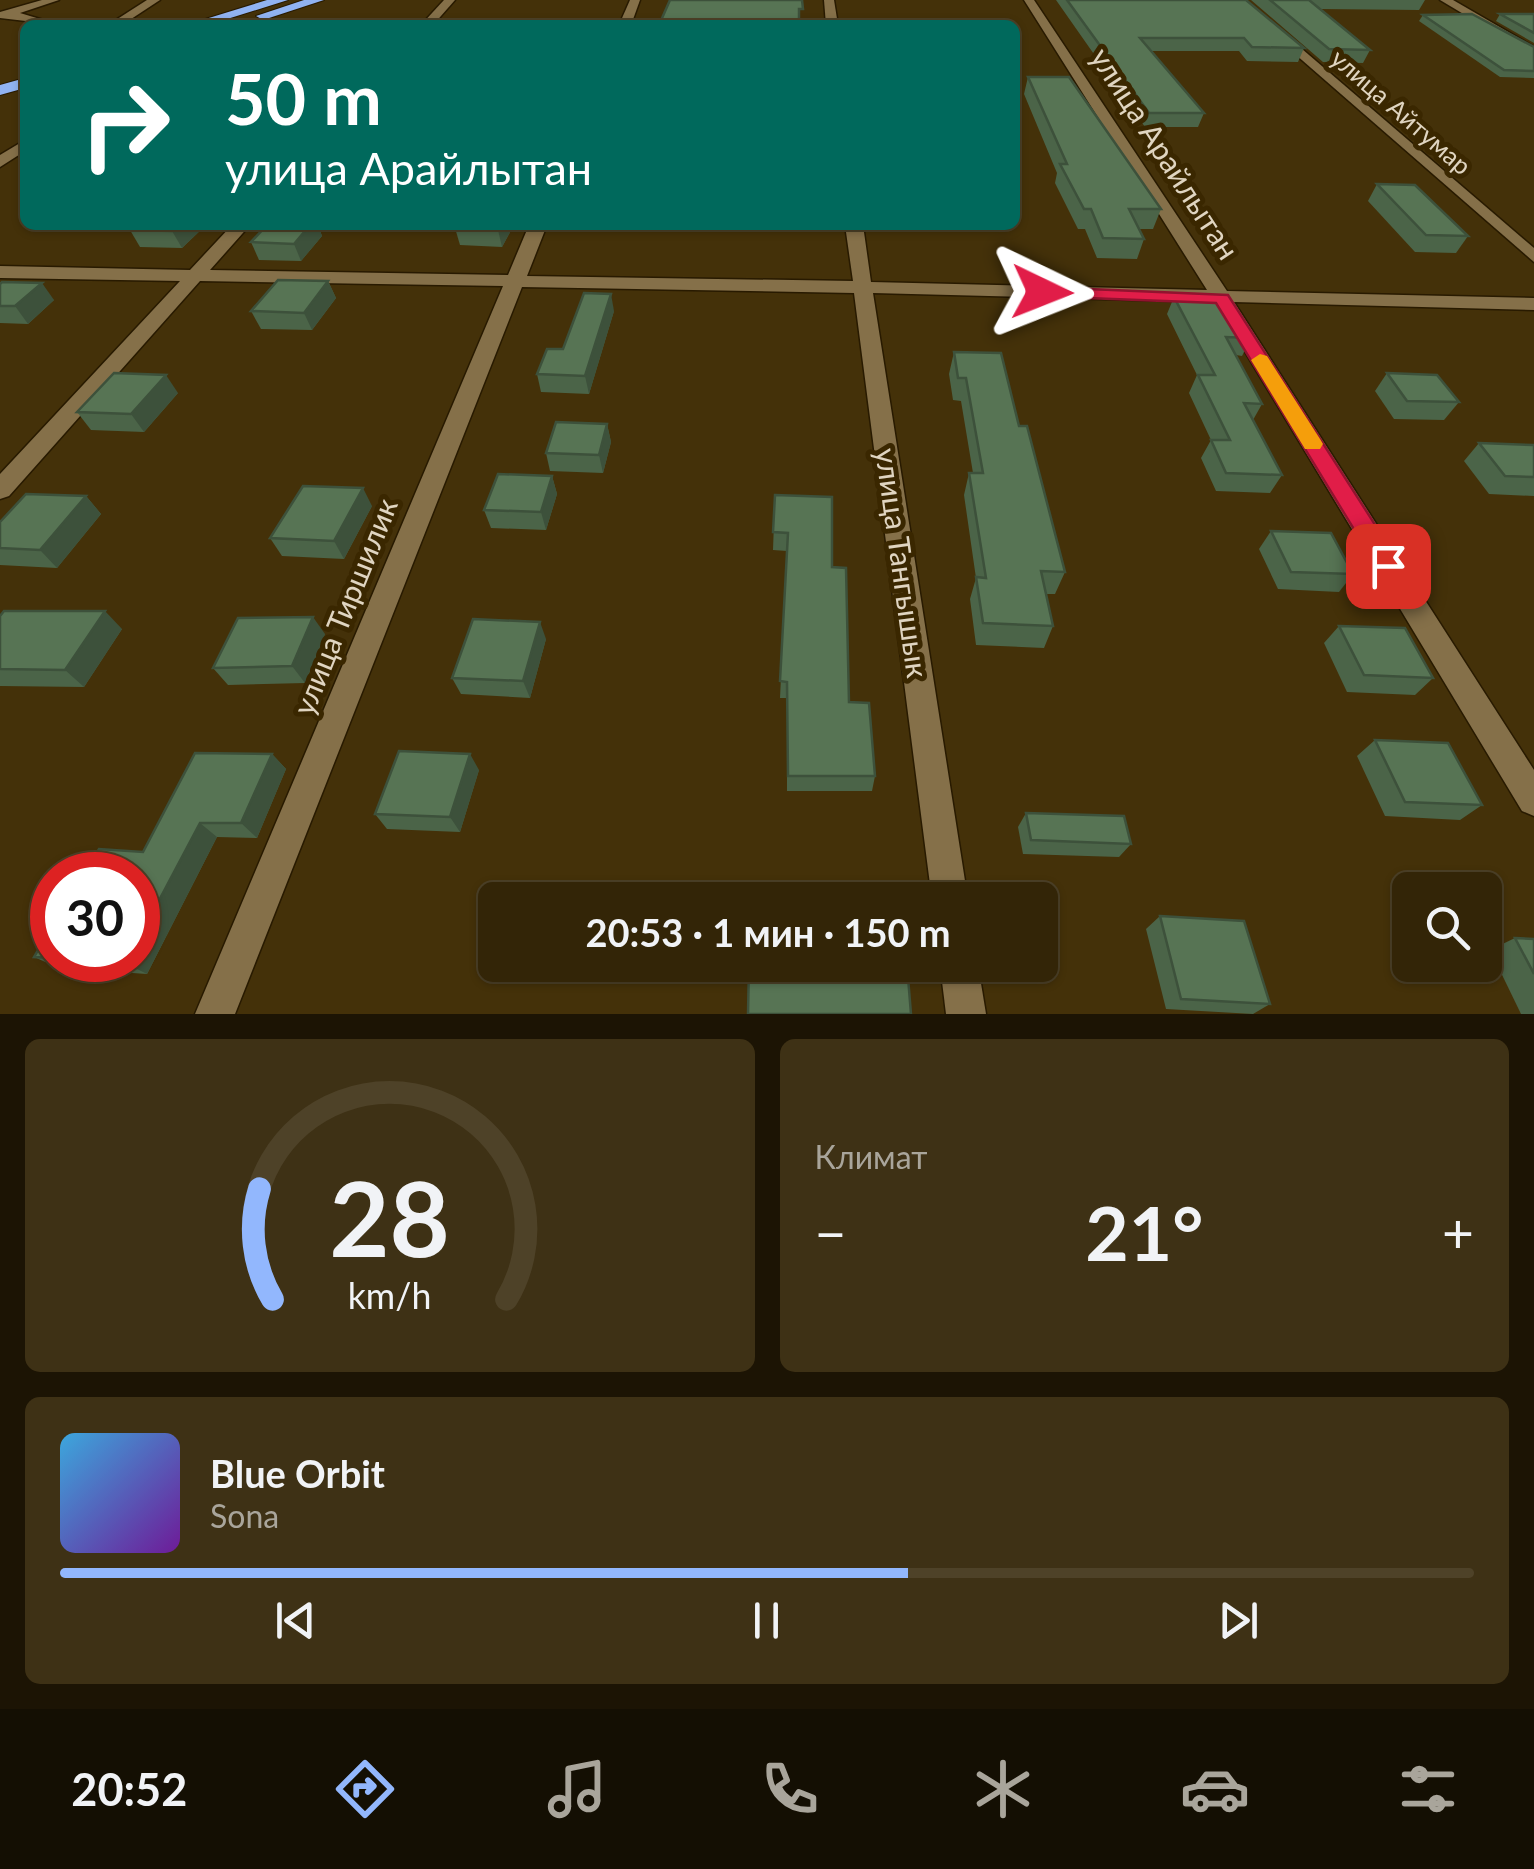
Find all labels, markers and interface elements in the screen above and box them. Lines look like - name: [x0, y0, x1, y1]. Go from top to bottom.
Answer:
- street label: улица Арайлытан: [1084, 40, 1247, 265]
- street label: улица Айтумар: [1326, 42, 1478, 180]
- text: 50 m: [225, 56, 382, 140]
- icon: right: [60, 60, 190, 190]
- text: улица Арайлытан: [225, 141, 592, 195]
- position arrow: [990, 240, 1094, 344]
- street label: улица Тангышык: [869, 446, 937, 680]
- street label: улица Тиршилик: [284, 492, 404, 720]
- pin: [1346, 524, 1431, 609]
- icon: arrive: [1361, 539, 1416, 594]
- speed limit sign: 30: [30, 852, 160, 982]
- map controls: [1392, 872, 1502, 982]
- button: search: [1392, 872, 1502, 982]
- text: 20:53 · 1 мин · 150 m: [585, 909, 951, 955]
- text: Климат: [815, 1137, 927, 1176]
- text: 28: [329, 1154, 450, 1279]
- text: 21°: [1085, 1187, 1203, 1277]
- text: −: [815, 1199, 846, 1265]
- text: +: [1442, 1199, 1474, 1265]
- text: km/h: [348, 1274, 432, 1317]
- text: Blue Orbit: [210, 1450, 385, 1496]
- text: Sona: [210, 1496, 279, 1535]
- icon: previous: [268, 1593, 323, 1648]
- icon: pause: [739, 1593, 794, 1648]
- icon: next: [1211, 1593, 1266, 1648]
- icon: directions: [330, 1754, 400, 1824]
- icon: music: [542, 1754, 612, 1824]
- icon: phone: [755, 1754, 825, 1824]
- icon: climate: [968, 1754, 1038, 1824]
- icon: car: [1180, 1754, 1250, 1824]
- icon: filters: [1393, 1754, 1463, 1824]
- text: 20:52: [71, 1762, 187, 1816]

